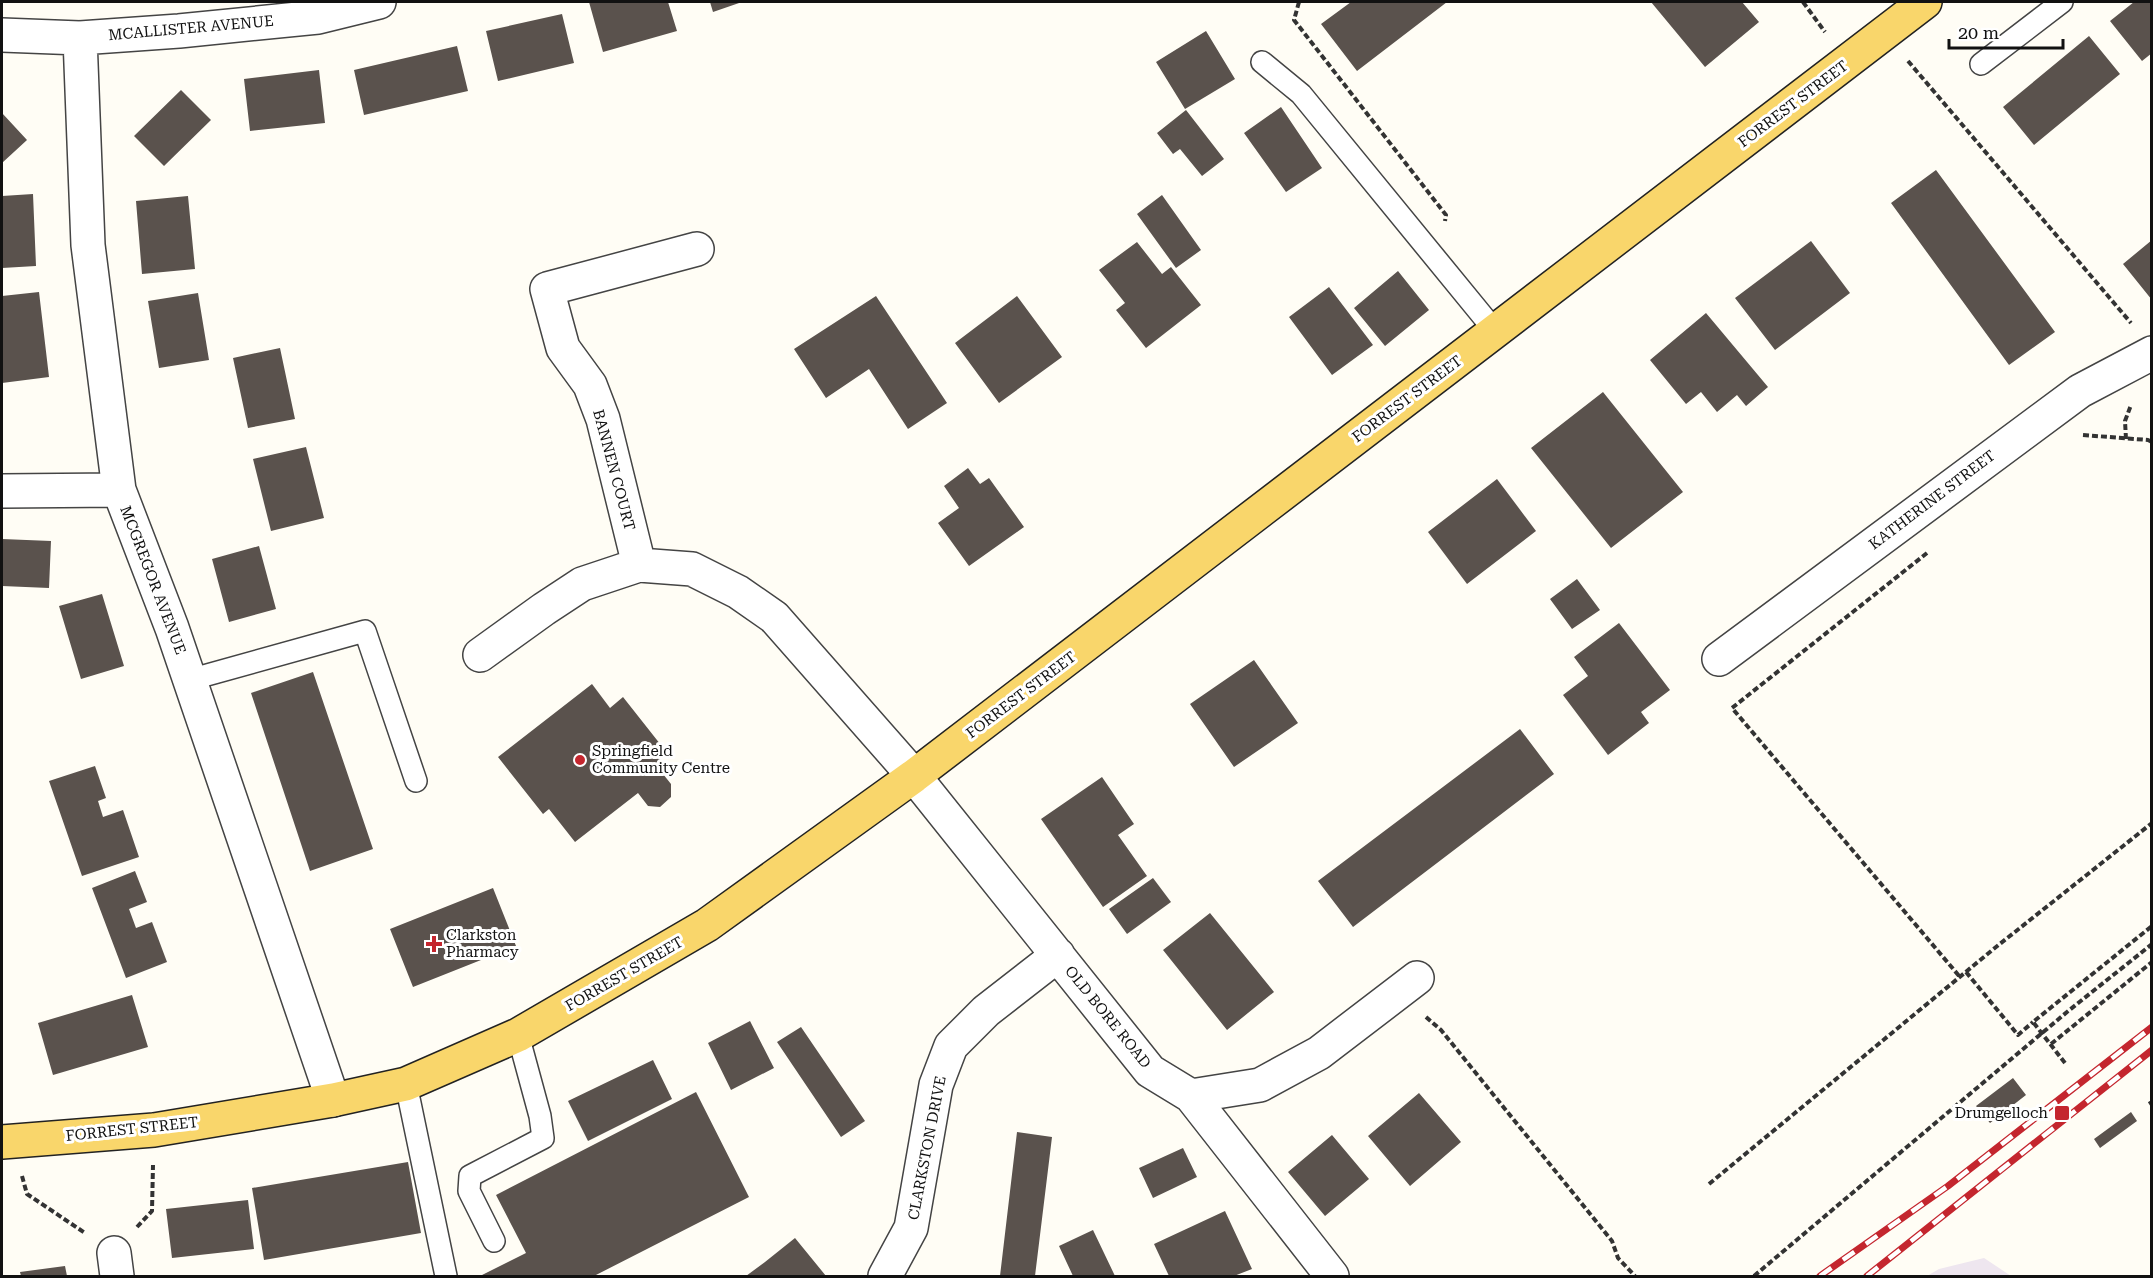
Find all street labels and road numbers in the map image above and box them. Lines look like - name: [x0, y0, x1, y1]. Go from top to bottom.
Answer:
- street label: MCALLISTER AVENUE: [107, 12, 275, 44]
- street label: FORREST STREET: [1734, 57, 1852, 151]
- street label: FORREST STREET: [1348, 352, 1466, 446]
- street label: BANNEN COURT: [589, 407, 639, 533]
- street label: KATHERINE STREET: [1865, 447, 1999, 553]
- street label: MCGREGOR AVENUE: [116, 503, 190, 657]
- street label: FORREST STREET: [962, 648, 1080, 742]
- street label: FORREST STREET: [562, 933, 686, 1015]
- street label: OLD BORE ROAD: [1061, 962, 1155, 1072]
- street label: CLARKSTON DRIVE: [904, 1074, 950, 1222]
- street label: FORREST STREET: [65, 1113, 199, 1145]

